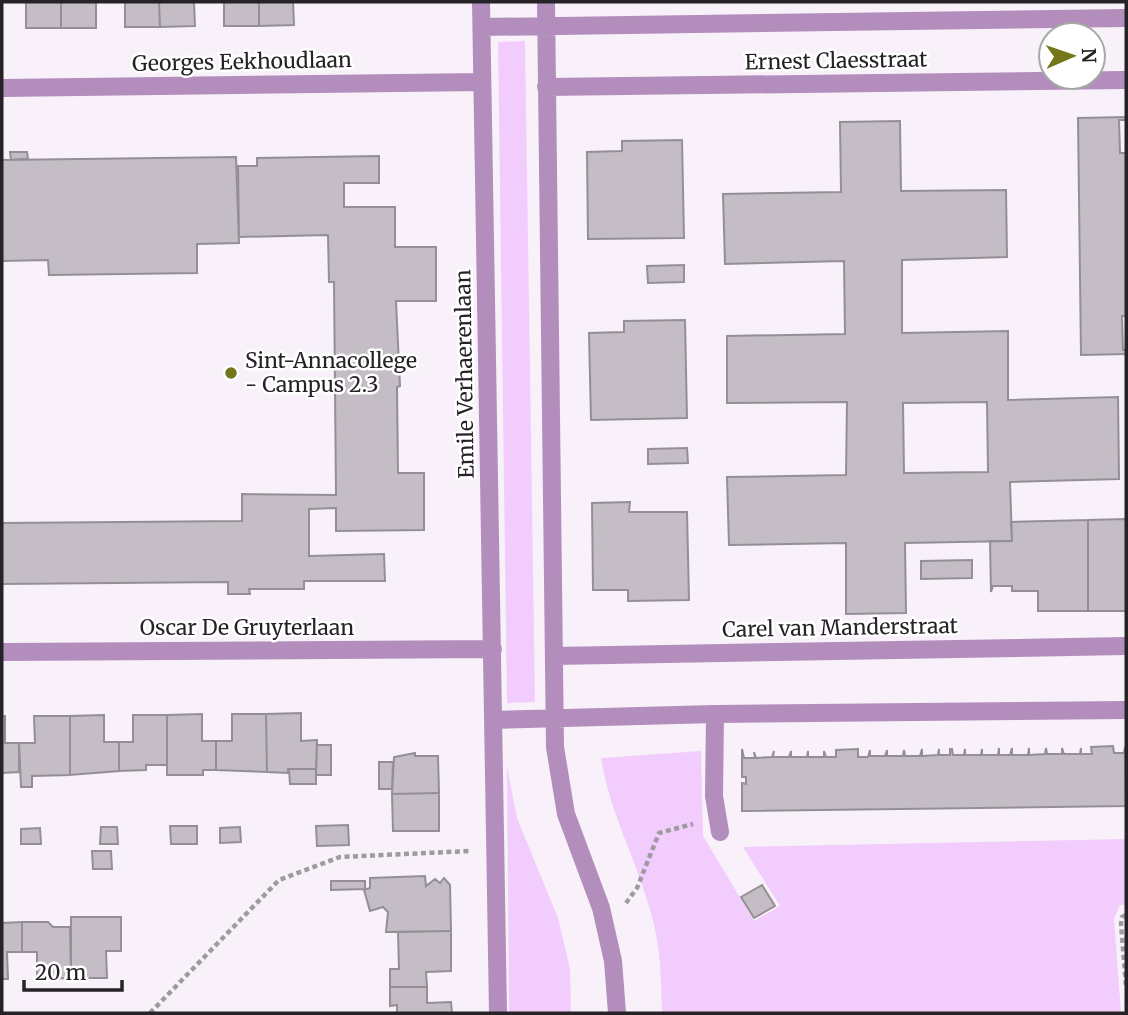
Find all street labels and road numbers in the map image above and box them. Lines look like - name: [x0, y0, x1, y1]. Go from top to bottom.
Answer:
- street label: Ernest Claesstraat: [744, 45, 928, 76]
- street label: Georges Eekhoudlaan: [132, 46, 352, 77]
- street label: Emile Verhaerenlaan: [449, 269, 480, 479]
- street label: Carel van Manderstraat: [722, 612, 958, 643]
- street label: Oscar De Gruyterlaan: [140, 614, 354, 641]

